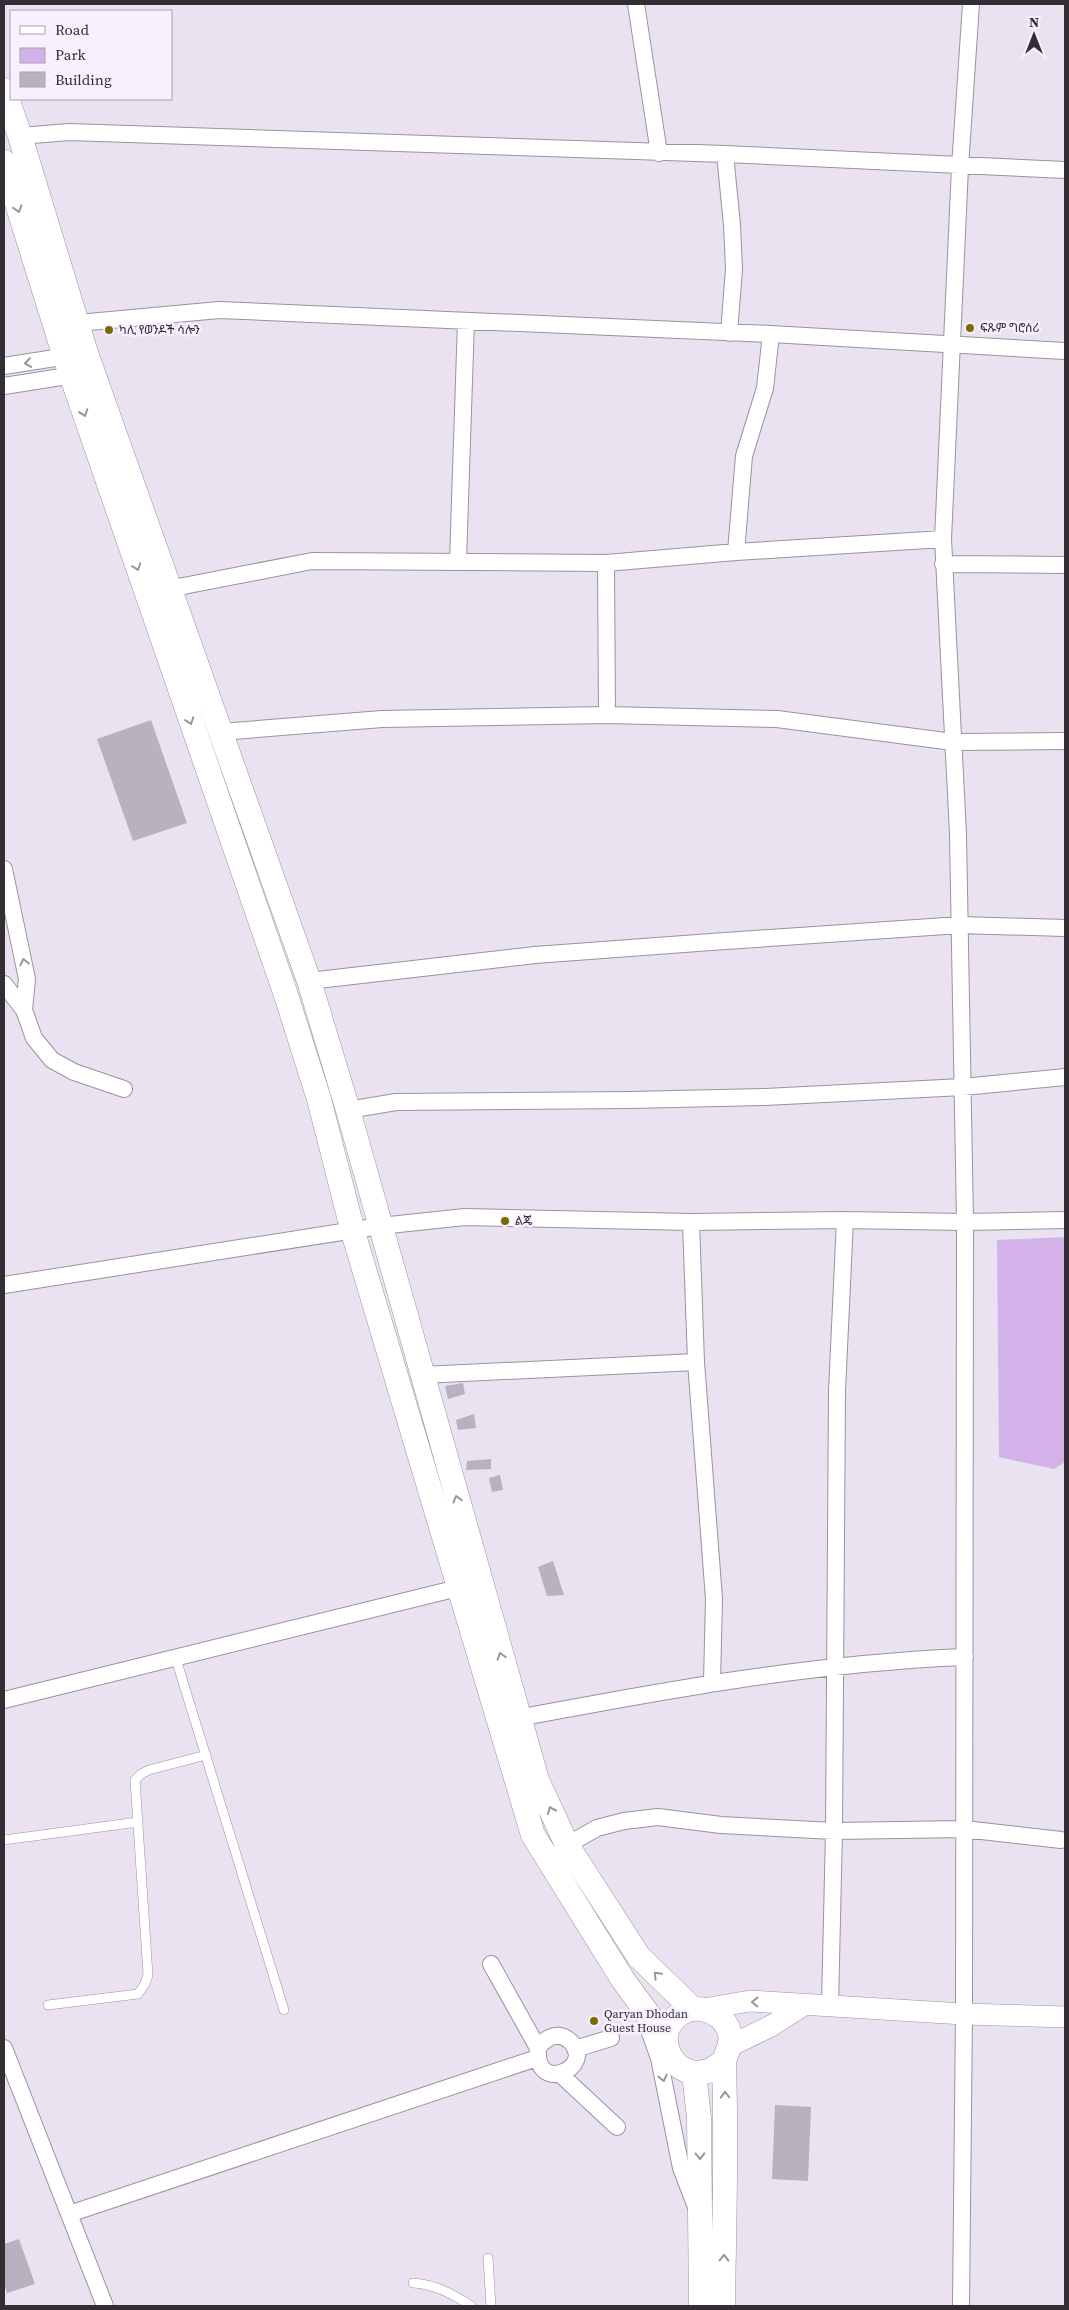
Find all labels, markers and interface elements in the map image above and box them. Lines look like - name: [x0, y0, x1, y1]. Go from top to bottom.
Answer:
- legend: [10, 10, 172, 100]
- north arrow: [1009, 10, 1059, 60]
- text: N: [1029, 12, 1039, 32]
- text: Road: [55, 19, 89, 40]
- text: Park: [55, 44, 87, 65]
- text: Building: [55, 69, 112, 90]
- one-way arrow: [13, 204, 23, 212]
- place label: ፍጹም ግሮሰሪ: [980, 320, 1039, 336]
- place label: ካሊ የወንዶች ሳሎን: [119, 322, 200, 338]
- marker: ፍጹም ግሮሰሪ: [964, 322, 976, 334]
- marker: ካሊ የወንዶች ሳሎን: [103, 324, 115, 336]
- one-way arrow: [23, 357, 32, 367]
- one-way arrow: [78, 409, 88, 417]
- one-way arrow: [131, 562, 141, 571]
- one-way arrow: [184, 716, 194, 724]
- one-way arrow: [19, 957, 30, 966]
- place label: ልጄ: [515, 1213, 532, 1229]
- marker: ልጄ: [499, 1215, 511, 1227]
- one-way arrow: [452, 1496, 462, 1504]
- one-way arrow: [496, 1652, 506, 1660]
- one-way arrow: [546, 1806, 557, 1815]
- one-way arrow: [654, 1972, 663, 1981]
- one-way arrow: [751, 1997, 759, 2007]
- place label: Qaryan Dhodan Guest House: [604, 2006, 688, 2036]
- marker: Qaryan Dhodan Guest House: [588, 2015, 600, 2027]
- one-way arrow: [658, 2073, 668, 2082]
- one-way arrow: [720, 2091, 730, 2098]
- one-way arrow: [695, 2153, 705, 2161]
- one-way arrow: [719, 2253, 729, 2261]

